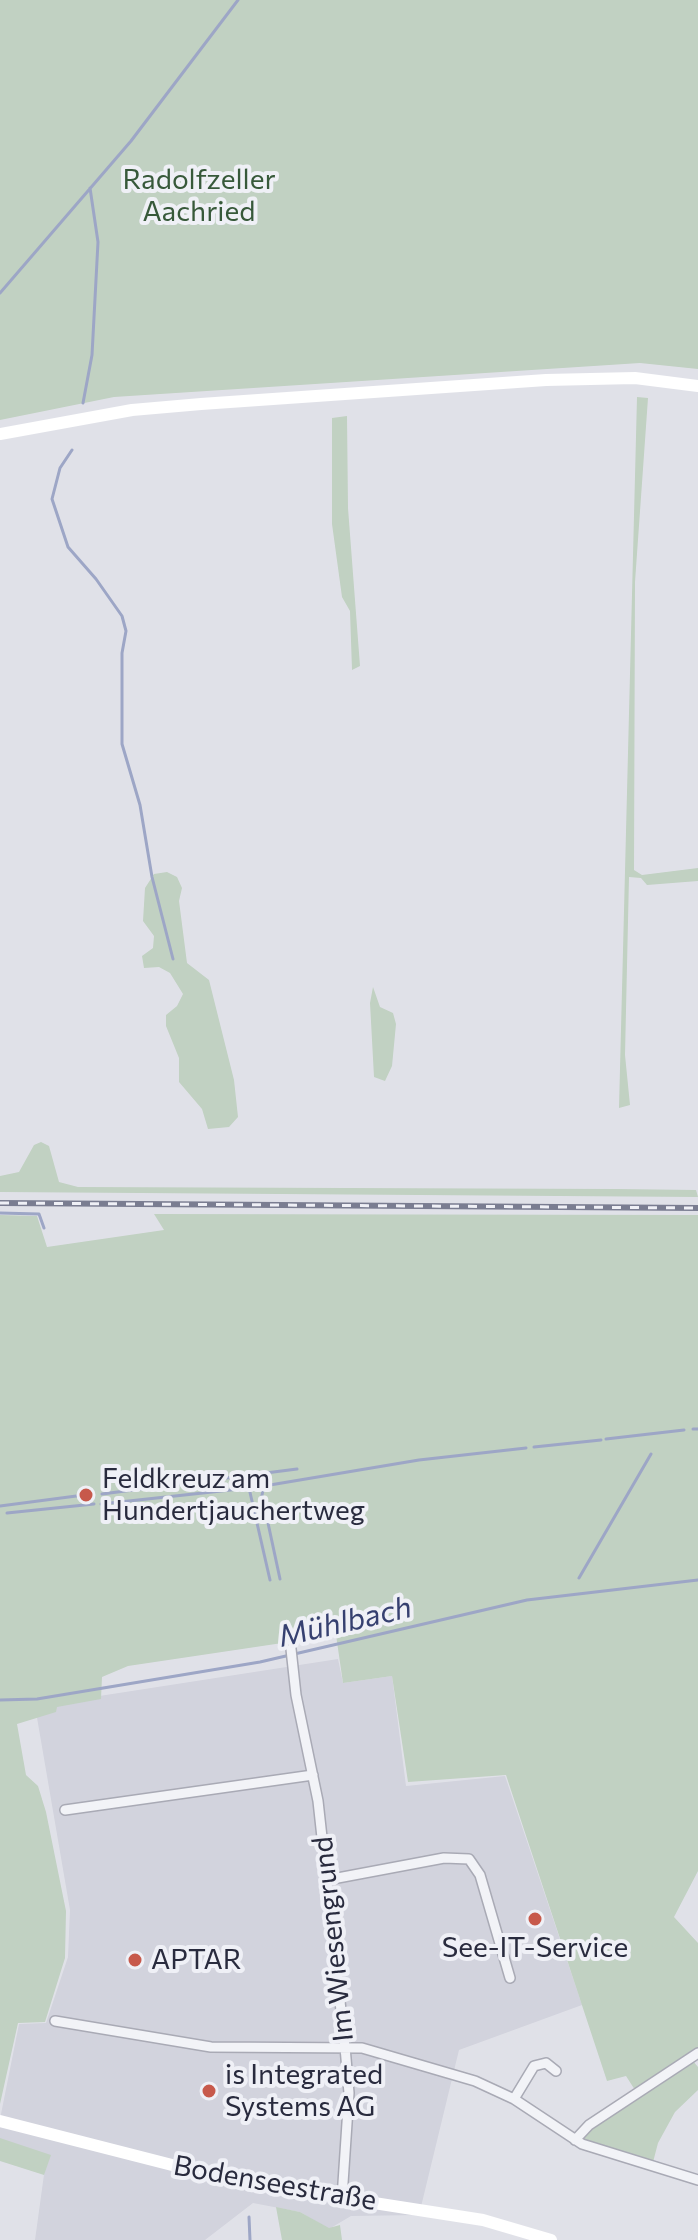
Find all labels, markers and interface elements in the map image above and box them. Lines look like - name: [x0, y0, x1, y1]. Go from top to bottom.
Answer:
- park label: Radolfzeller Aachried: [122, 163, 276, 229]
- place label: Feldkreuz am Hundertjauchertweg: [102, 1462, 365, 1528]
- marker: Feldkreuz am Hundertjauchertweg: [77, 1486, 95, 1504]
- water label: Mühlbach: [275, 1589, 415, 1655]
- street label: Im Wiesengrund: [306, 1835, 360, 2043]
- marker: See-IT-Service: [526, 1910, 544, 1928]
- place label: See-IT-Service: [442, 1931, 628, 1965]
- place label: APTAR: [151, 1943, 241, 1977]
- marker: APTAR: [126, 1951, 144, 1969]
- place label: is Integrated Systems AG: [225, 2058, 383, 2124]
- marker: is Integrated Systems AG: [200, 2082, 218, 2100]
- street label: Bodenseestraße: [171, 2149, 379, 2217]

